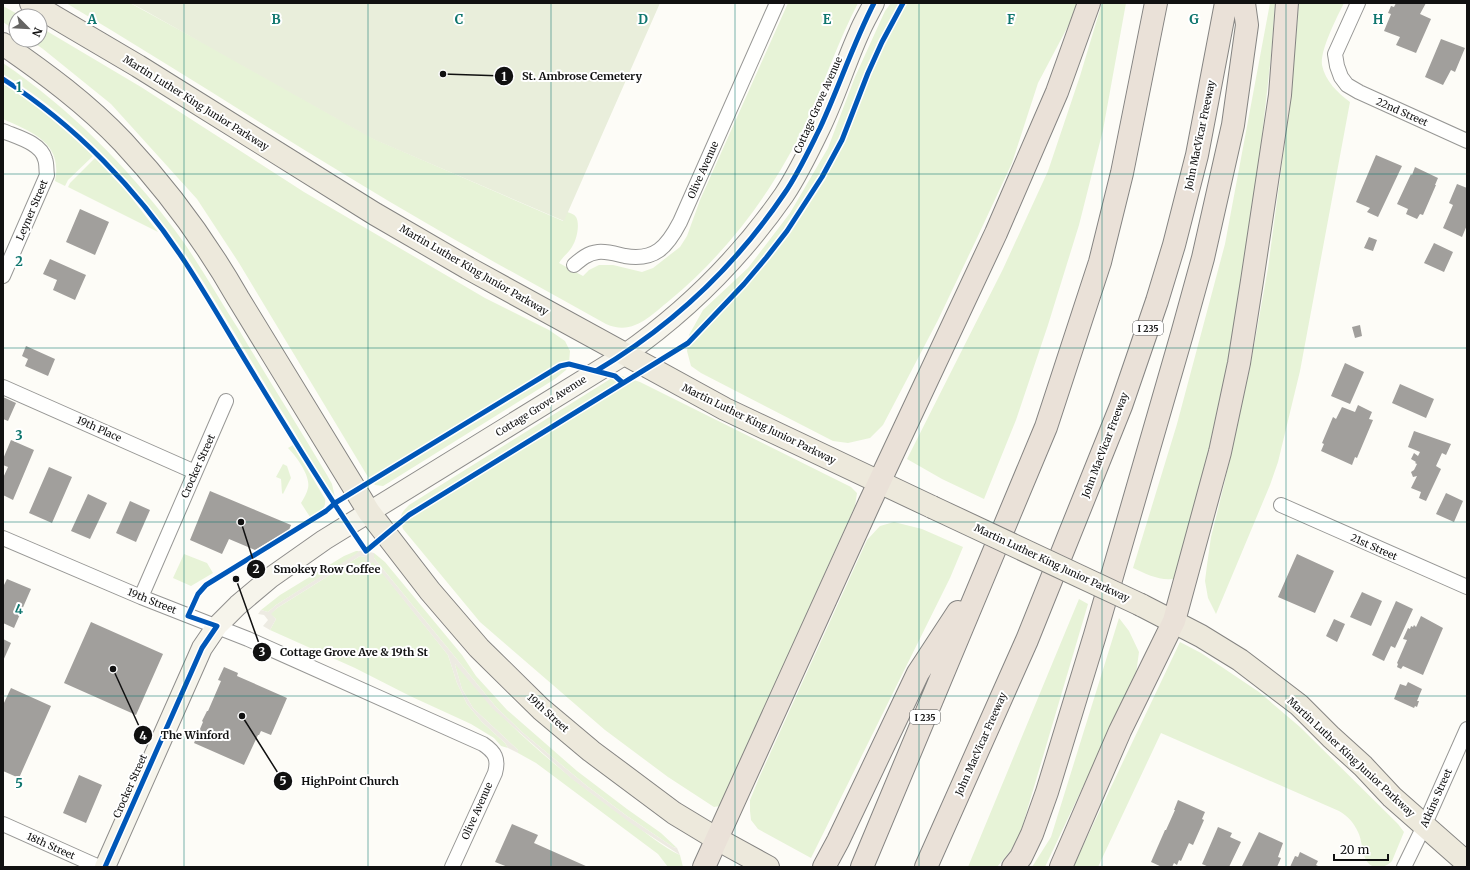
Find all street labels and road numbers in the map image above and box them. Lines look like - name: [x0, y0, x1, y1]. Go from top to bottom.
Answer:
- street label: Martin Luther King Junior Parkway: [121, 52, 272, 154]
- street label: Cottage Grove Avenue: [791, 55, 845, 155]
- street label: John MacVicar Freeway: [1182, 79, 1218, 192]
- street label: 22nd Street: [1374, 95, 1430, 129]
- street label: Olive Avenue: [685, 139, 721, 201]
- street label: Leyner Street: [13, 178, 51, 242]
- street label: Martin Luther King Junior Parkway: [397, 222, 551, 318]
- road number: I 235: [1133, 321, 1163, 335]
- street label: Cottage Grove Avenue: [493, 373, 589, 439]
- street label: Martin Luther King Junior Parkway: [680, 381, 838, 467]
- street label: John MacVicar Freeway: [1079, 390, 1131, 501]
- street label: 19th Place: [74, 413, 124, 445]
- street label: Crocker Street: [178, 432, 218, 500]
- street label: Martin Luther King Junior Parkway: [972, 521, 1132, 605]
- street label: 21st Street: [1349, 531, 1400, 563]
- street label: 19th Street: [126, 585, 178, 617]
- street label: John MacVicar Freeway: [952, 690, 1010, 799]
- street label: 19th Street: [524, 691, 572, 735]
- street label: Martin Luther King Junior Parkway: [1284, 694, 1418, 820]
- road number: I 235: [910, 710, 940, 724]
- street label: Crocker Street: [110, 752, 150, 820]
- street label: Atkins Street: [1417, 767, 1455, 830]
- street label: Olive Avenue: [459, 780, 495, 842]
- street label: 18th Street: [25, 830, 77, 862]

